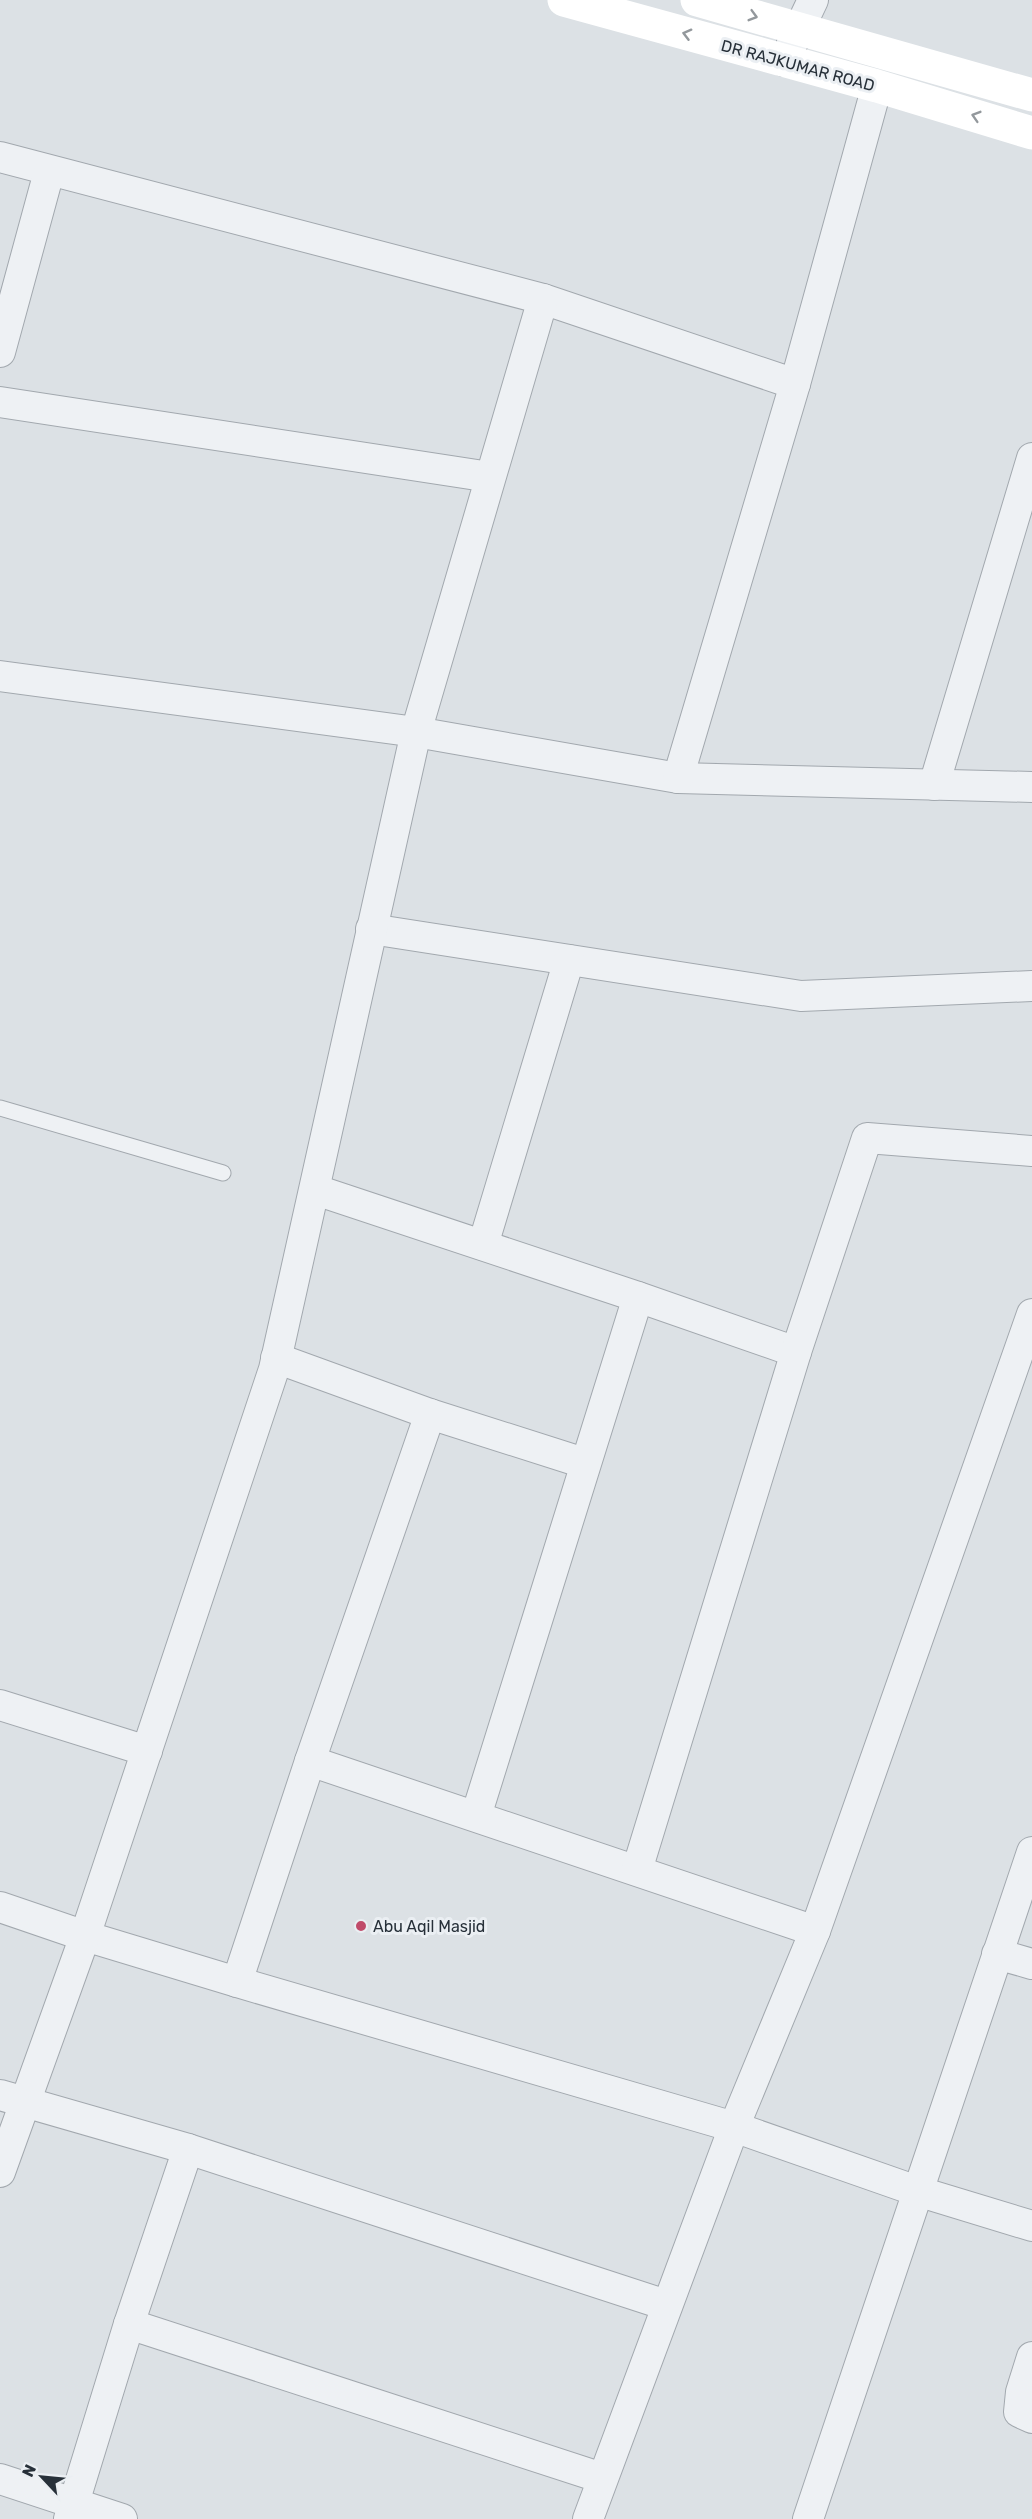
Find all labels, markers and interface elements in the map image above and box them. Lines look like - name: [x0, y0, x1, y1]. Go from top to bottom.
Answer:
- one-way arrow: [747, 9, 758, 21]
- one-way arrow: [682, 29, 693, 41]
- street label: DR RAJKUMAR ROAD: [719, 36, 877, 95]
- one-way arrow: [971, 111, 982, 123]
- place label: Abu Aqil Masjid: [373, 1917, 485, 1936]
- marker: Abu Aqil Masjid: [354, 1919, 368, 1933]
- north arrow: [12, 2447, 72, 2507]
- text: N: [18, 2461, 40, 2480]

